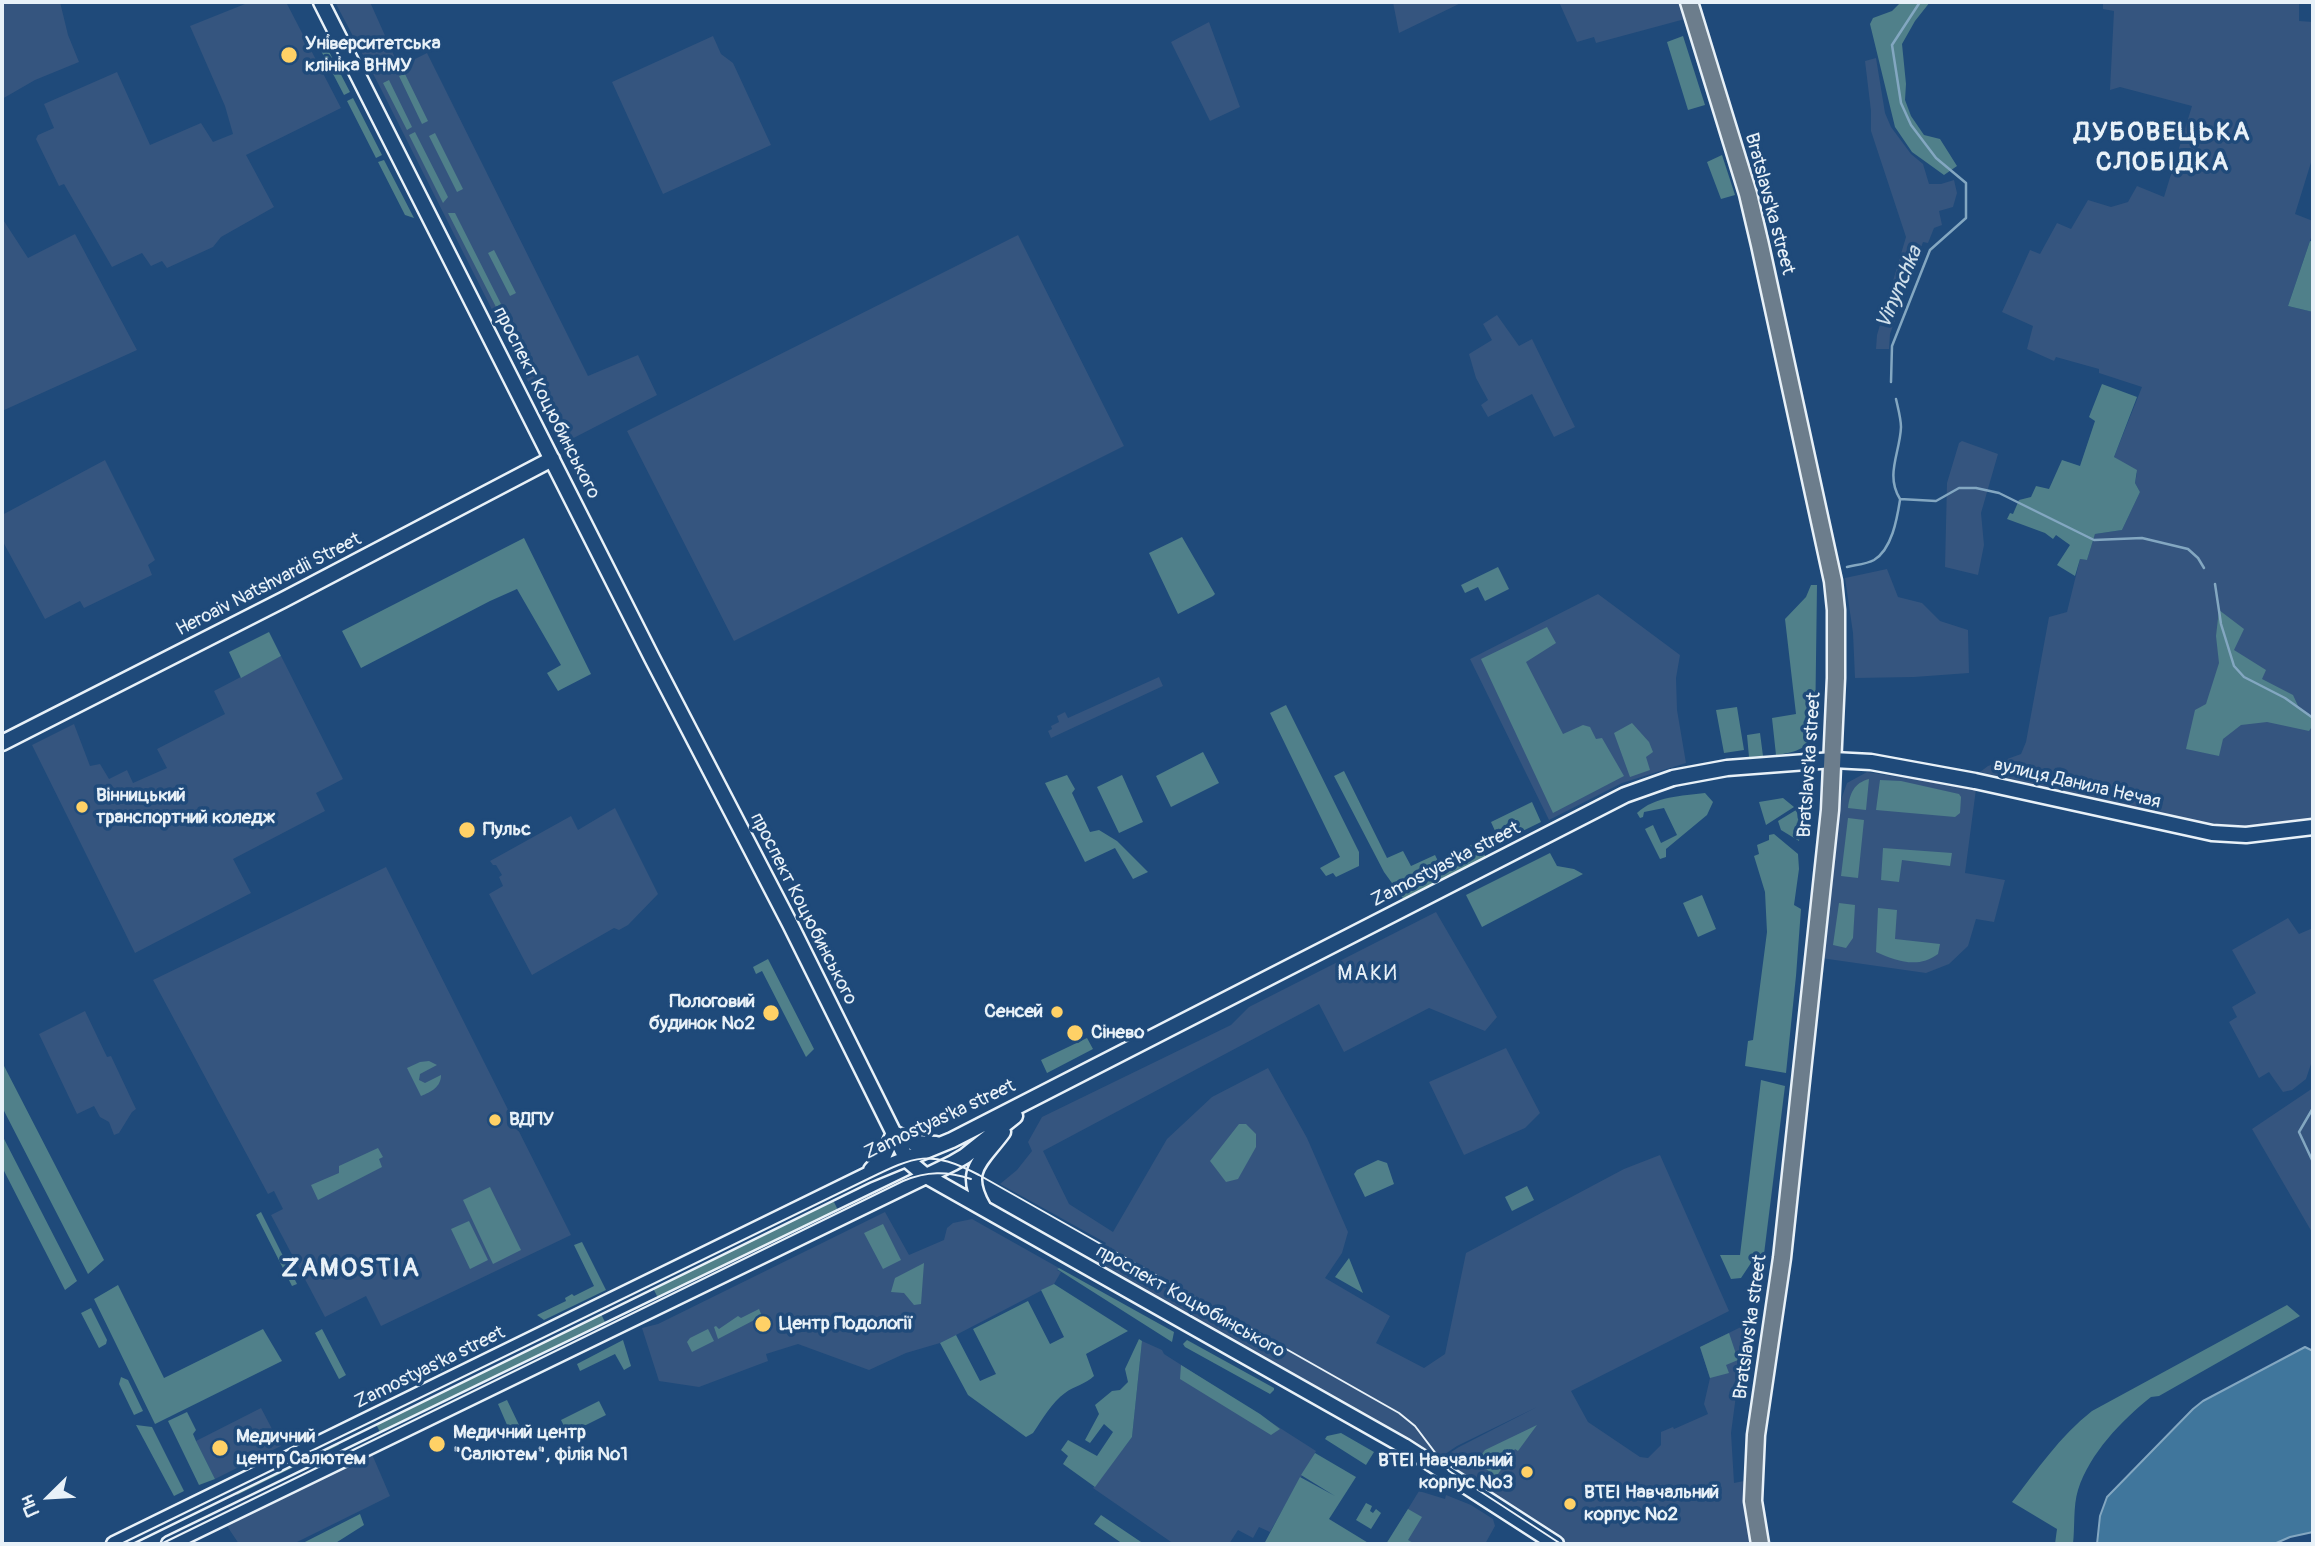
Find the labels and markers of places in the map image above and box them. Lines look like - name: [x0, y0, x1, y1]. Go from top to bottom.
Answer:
- place label: Університетська клініка ВНМУ: [305, 33, 440, 77]
- marker: Університетська клініка ВНМУ: [279, 45, 299, 65]
- place label: Вінницький транспортний коледж: [96, 785, 275, 829]
- marker: Вінницький транспортний коледж: [74, 799, 90, 815]
- place label: Пульс: [483, 819, 531, 841]
- marker: Пульс: [457, 820, 477, 840]
- place label: Пологовий будинок №2: [649, 991, 755, 1035]
- place label: Сенсей: [984, 1001, 1043, 1023]
- marker: Пологовий будинок №2: [761, 1003, 781, 1023]
- marker: Сенсей: [1049, 1004, 1065, 1020]
- place label: Сінево: [1091, 1022, 1145, 1044]
- marker: Сінево: [1065, 1023, 1085, 1043]
- place label: ВДПУ: [509, 1109, 554, 1131]
- marker: ВДПУ: [487, 1112, 503, 1128]
- place label: Центр Подології: [779, 1313, 914, 1335]
- marker: Центр Подології: [753, 1314, 773, 1334]
- place label: Медичний центр "Салютем", філія №1: [453, 1422, 628, 1466]
- place label: Медичний центр Салютем: [236, 1426, 366, 1470]
- marker: Медичний центр "Салютем", філія №1: [427, 1434, 447, 1454]
- marker: Медичний центр Салютем: [210, 1438, 230, 1458]
- place label: ВТЕІ Навчальний корпус №3: [1378, 1450, 1513, 1494]
- marker: ВТЕІ Навчальний корпус №3: [1519, 1464, 1535, 1480]
- place label: ВТЕІ Навчальний корпус №2: [1584, 1482, 1719, 1526]
- marker: ВТЕІ Навчальний корпус №2: [1562, 1496, 1578, 1512]

